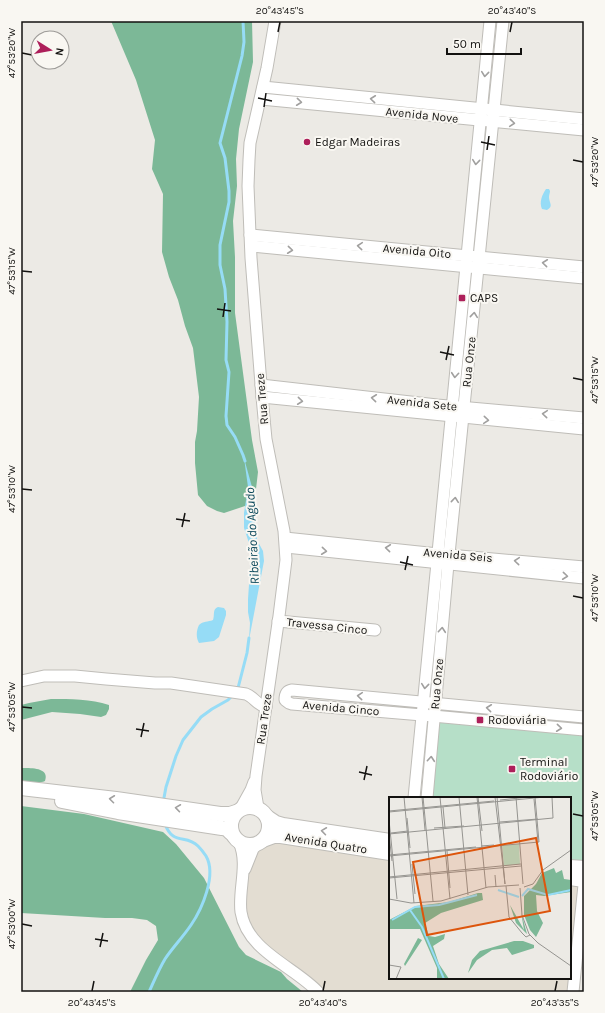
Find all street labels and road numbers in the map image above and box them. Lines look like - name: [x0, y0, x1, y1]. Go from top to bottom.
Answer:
- street label: Avenida Nove: [385, 104, 459, 126]
- street label: Avenida Oito: [382, 241, 452, 261]
- street label: Rua Onze: [459, 336, 479, 388]
- street label: Rua Treze: [253, 373, 271, 425]
- street label: Avenida Sete: [386, 392, 458, 414]
- street label: Avenida Seis: [423, 545, 493, 565]
- street label: Travessa Cinco: [286, 615, 368, 637]
- street label: Rua Onze: [428, 658, 446, 710]
- street label: Rua Treze: [253, 692, 275, 746]
- street label: Avenida Cinco: [302, 698, 380, 718]
- street label: Avenida Quatro: [284, 830, 368, 856]

